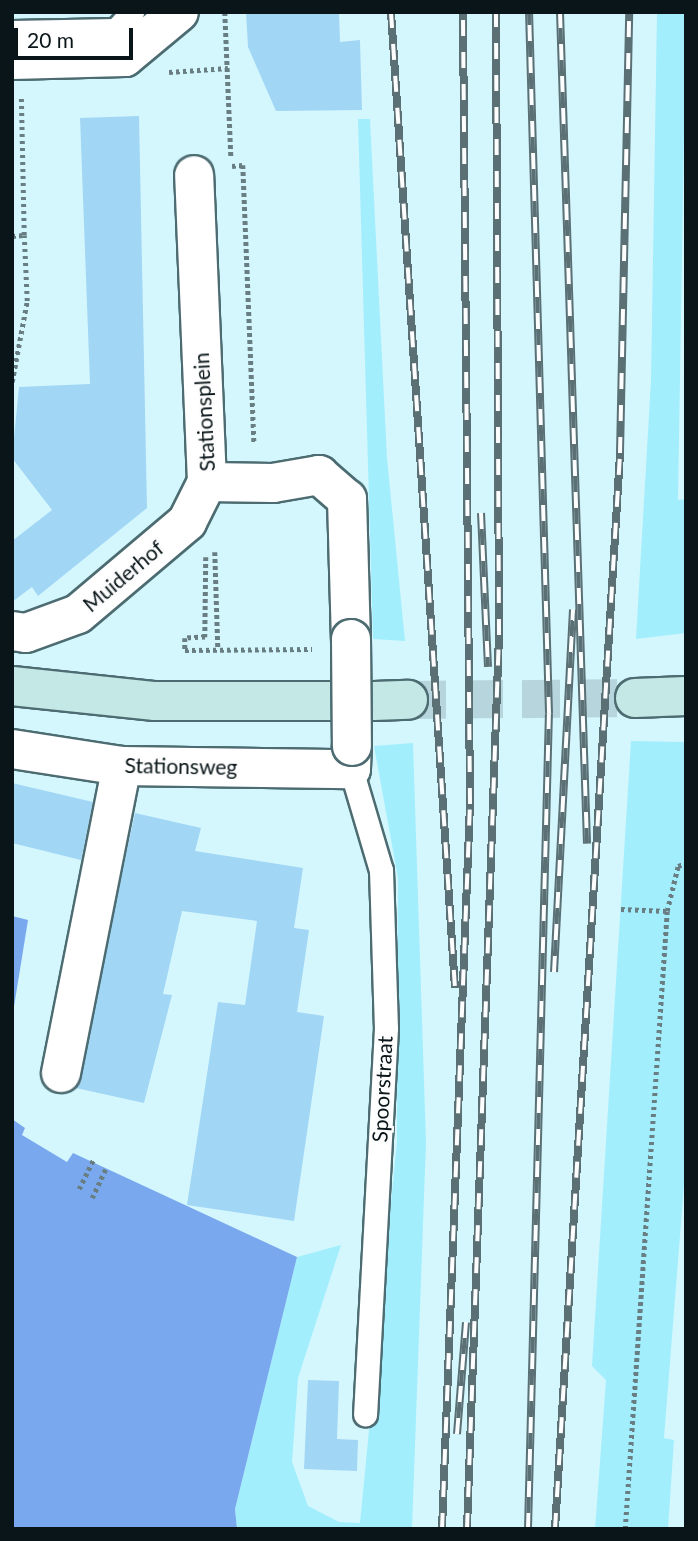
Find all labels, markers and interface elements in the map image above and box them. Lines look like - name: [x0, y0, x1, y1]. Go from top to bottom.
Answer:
- scale bar: [18, 14, 136, 58]
- text: 20 m: [27, 27, 74, 52]
- street label: Stationsplein: [188, 352, 220, 472]
- street label: Muiderhof: [78, 535, 168, 617]
- street label: Stationsweg: [124, 752, 238, 780]
- street label: Spoorstraat: [367, 1035, 397, 1143]

